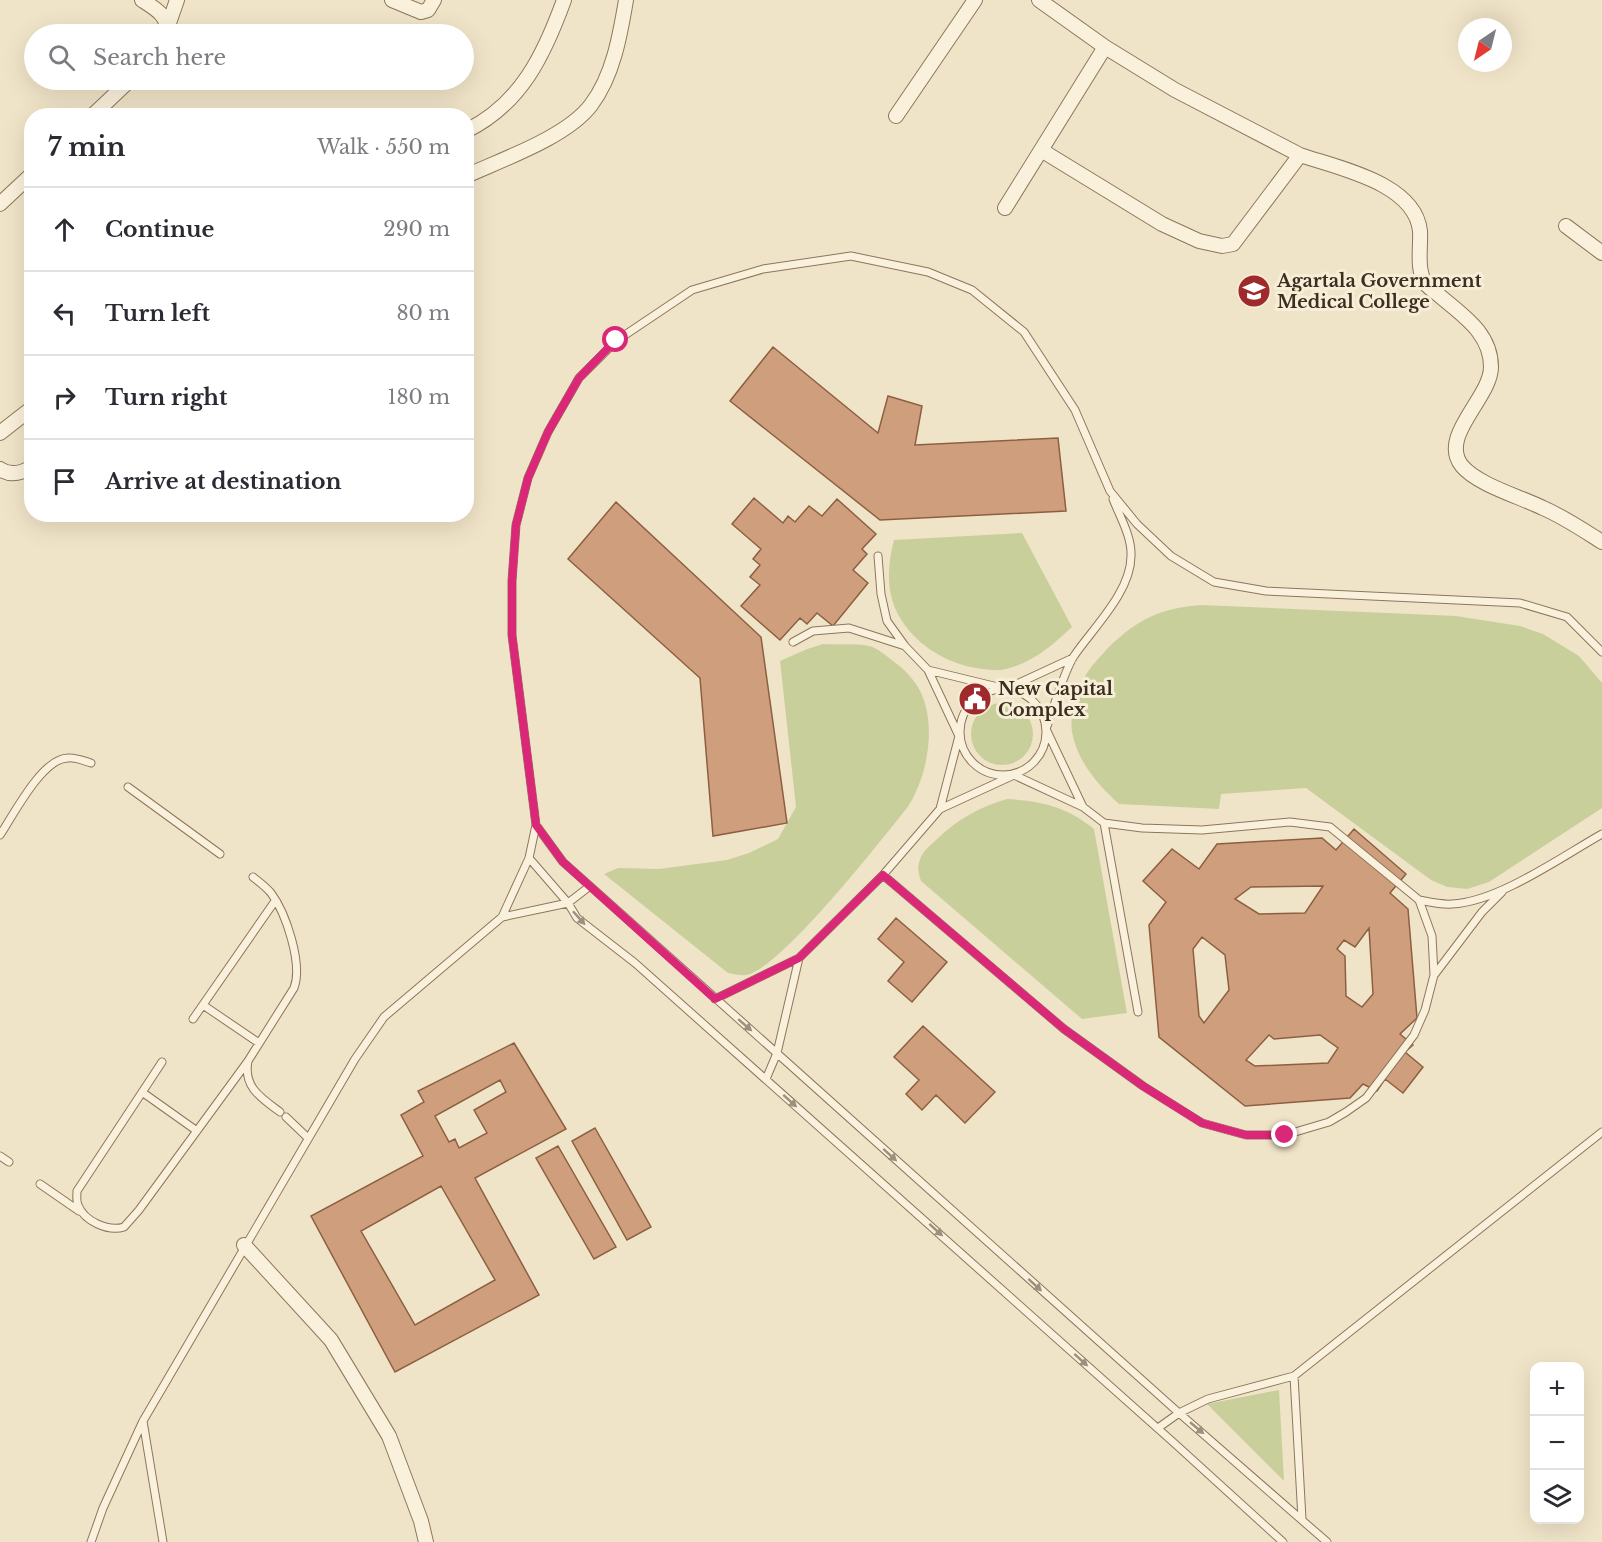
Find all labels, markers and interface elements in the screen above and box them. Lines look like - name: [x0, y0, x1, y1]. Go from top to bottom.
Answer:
- north arrow: [1458, 18, 1512, 72]
- search box: [24, 24, 474, 90]
- icon: search: [45, 41, 78, 74]
- text: Search here: [93, 44, 226, 71]
- text: 7 min: [48, 131, 125, 163]
- text: Walk · 550 m: [317, 135, 450, 159]
- icon: ahead: [48, 213, 81, 246]
- text: Continue: [105, 216, 214, 243]
- text: 290 m: [383, 217, 450, 241]
- place label: Agartala Government Medical College: [1276, 270, 1482, 313]
- school or university icon: Agartala Government Medical College: [1236, 273, 1272, 309]
- icon: left: [48, 297, 81, 330]
- text: Turn left: [105, 300, 210, 327]
- text: 80 m: [396, 301, 450, 325]
- route start: [602, 326, 628, 352]
- icon: right: [48, 381, 81, 414]
- text: Turn right: [105, 384, 227, 411]
- text: 180 m: [387, 385, 450, 409]
- icon: arrive: [48, 465, 81, 498]
- text: Arrive at destination: [105, 468, 342, 495]
- place label: New Capital Complex: [998, 678, 1113, 721]
- public building icon: New Capital Complex: [957, 681, 993, 717]
- one-way arrow: [572, 911, 586, 926]
- one-way arrow: [737, 1018, 752, 1031]
- one-way arrow: [782, 1094, 797, 1107]
- route end: [1271, 1121, 1297, 1147]
- one-way arrow: [882, 1148, 897, 1161]
- one-way arrow: [928, 1223, 943, 1237]
- one-way arrow: [1028, 1278, 1043, 1292]
- one-way arrow: [1073, 1353, 1088, 1366]
- map controls: [1530, 1362, 1584, 1524]
- button: +: [1530, 1362, 1584, 1416]
- button: −: [1530, 1416, 1584, 1470]
- one-way arrow: [1189, 1421, 1204, 1434]
- button: layers: [1530, 1470, 1584, 1524]

